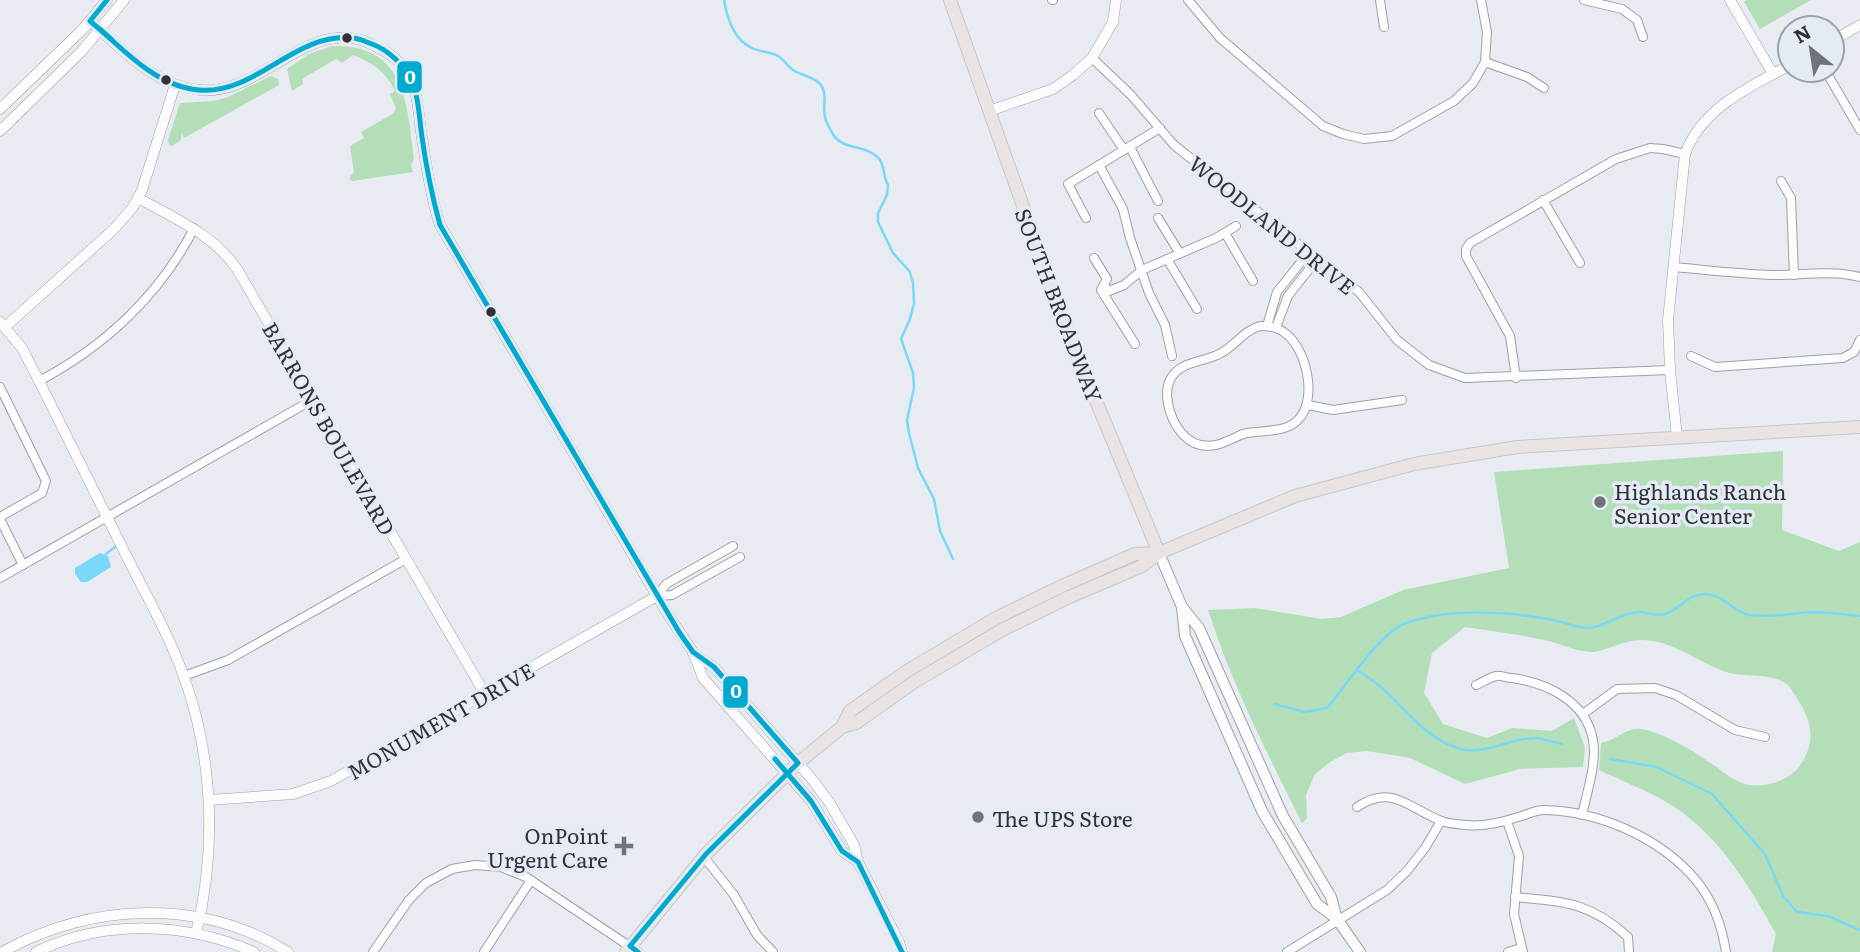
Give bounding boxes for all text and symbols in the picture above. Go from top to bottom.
north arrow [1776,14,1846,84]
text: N [1788,17,1816,50]
unlabelled marker [340,31,354,45]
line badge: 0 [396,60,423,94]
text: 0 [404,62,416,90]
unlabelled marker [159,73,173,87]
street label: WOODLAND DRIVE [1183,147,1363,301]
street label: SOUTH BROADWAY [1009,203,1111,407]
unlabelled marker [484,305,498,319]
street label: BARRONS BOULEVARD [256,315,404,541]
place label: Highlands Ranch Senior Center [1614,475,1787,530]
marker: Highlands Ranch Senior Center [1592,494,1608,510]
street label: MONUMENT DRIVE [341,654,539,786]
line badge: 0 [722,675,749,709]
text: 0 [730,676,742,704]
place label: The UPS Store [992,802,1133,833]
marker: The UPS Store [970,809,986,825]
place label: OnPoint Urgent Care [487,819,609,874]
marker: OnPoint Urgent Care [614,836,634,856]

